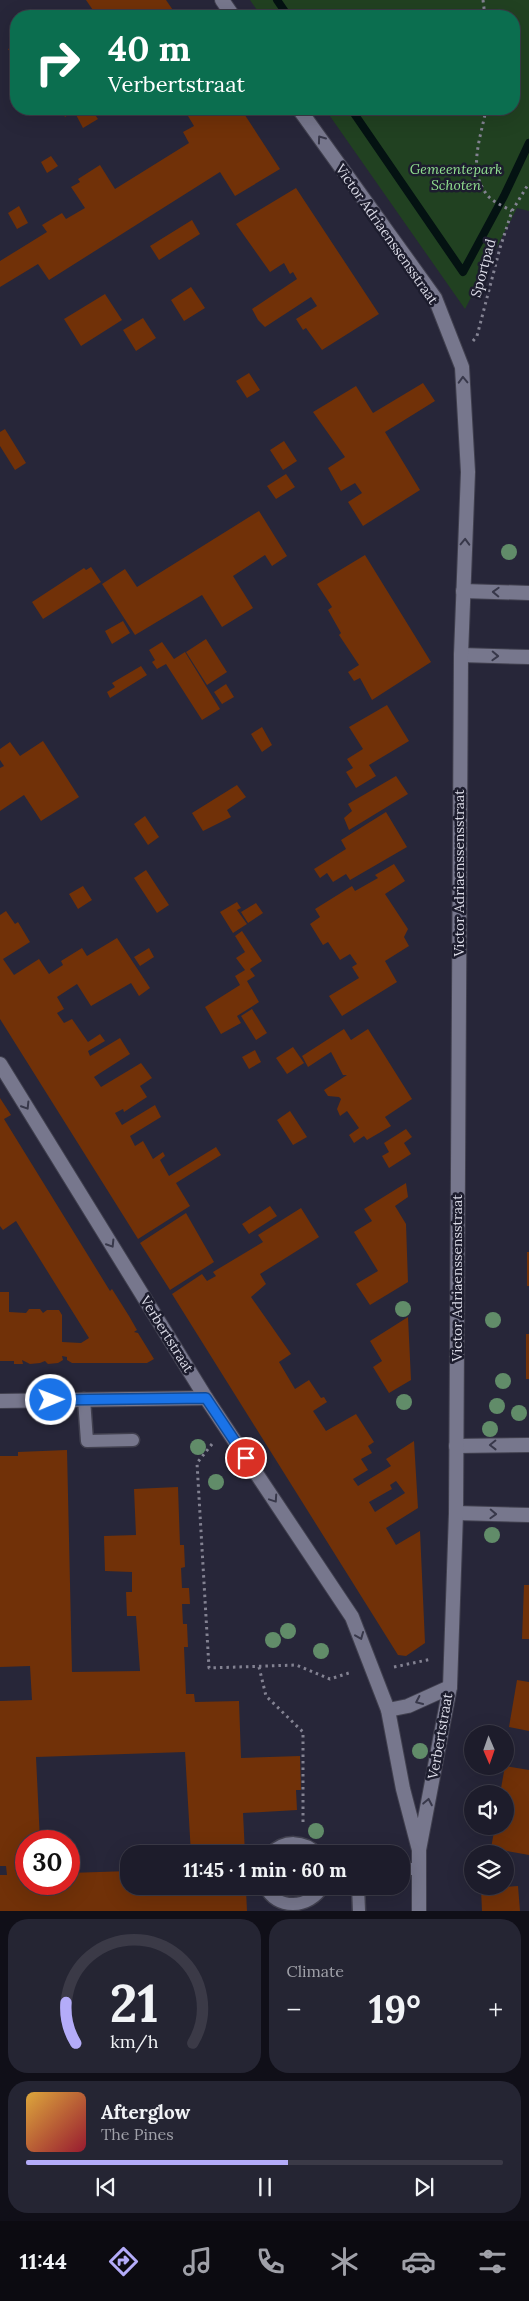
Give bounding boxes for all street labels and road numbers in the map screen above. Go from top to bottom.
street label: Victor Adriaenssensstraat [331,160,443,308]
street label: Sportpad [467,237,499,299]
street label: Victor Adriaenssensstraat [450,789,468,958]
street label: Victor Adriaenssensstraat [448,1194,466,1363]
street label: Verbertstraat [136,1291,198,1376]
street label: Verbertstraat [423,1691,457,1781]

